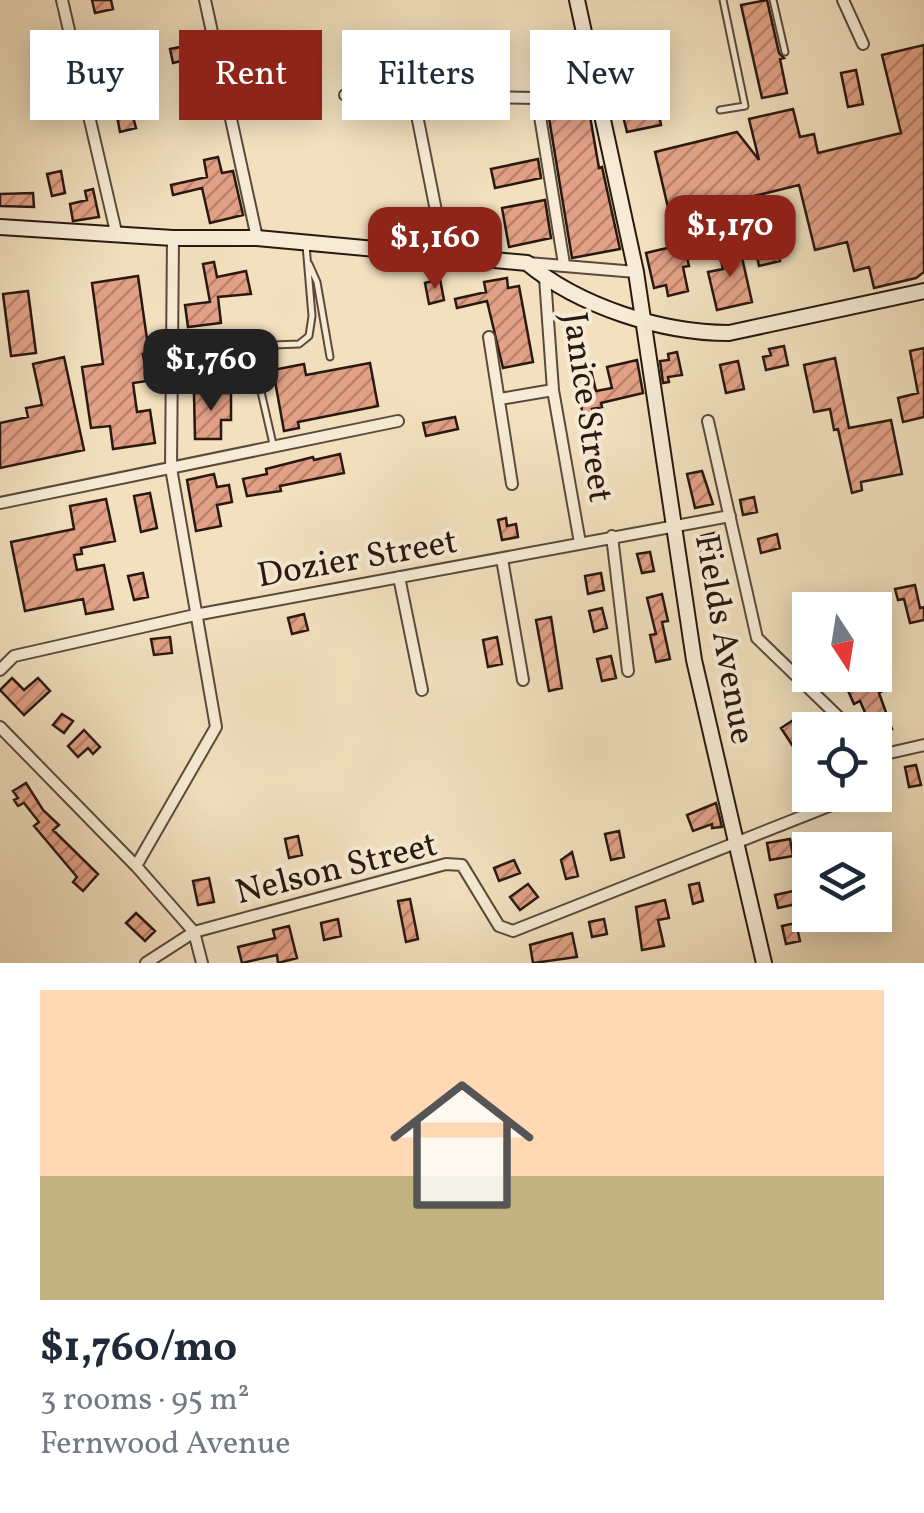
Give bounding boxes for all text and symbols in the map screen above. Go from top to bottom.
chip: Buy [30,30,159,120]
chip: Rent [179,30,322,120]
chip: Filters [342,30,510,120]
chip: New [530,30,670,120]
pin: $1,170 [649,195,811,280]
text: $1,170 [687,205,773,249]
pin: $1,160 [354,207,516,292]
text: $1,160 [390,217,480,261]
street label: Janice Street [549,309,623,506]
pin: $1,760 [130,329,292,414]
text: $1,760 [165,339,257,383]
street label: Dozier Street [254,519,461,601]
street label: Fields Avenue [681,531,765,748]
north arrow [792,592,892,692]
map controls [792,592,892,932]
button: locate [792,712,892,812]
street label: Nelson Street [231,822,443,918]
button: layers [792,832,892,932]
icon: home [372,1055,552,1235]
text: $1,760/mo [40,1320,237,1379]
text: 3 rooms · 95 m² [40,1379,250,1423]
text: Fernwood Avenue [40,1423,290,1467]

